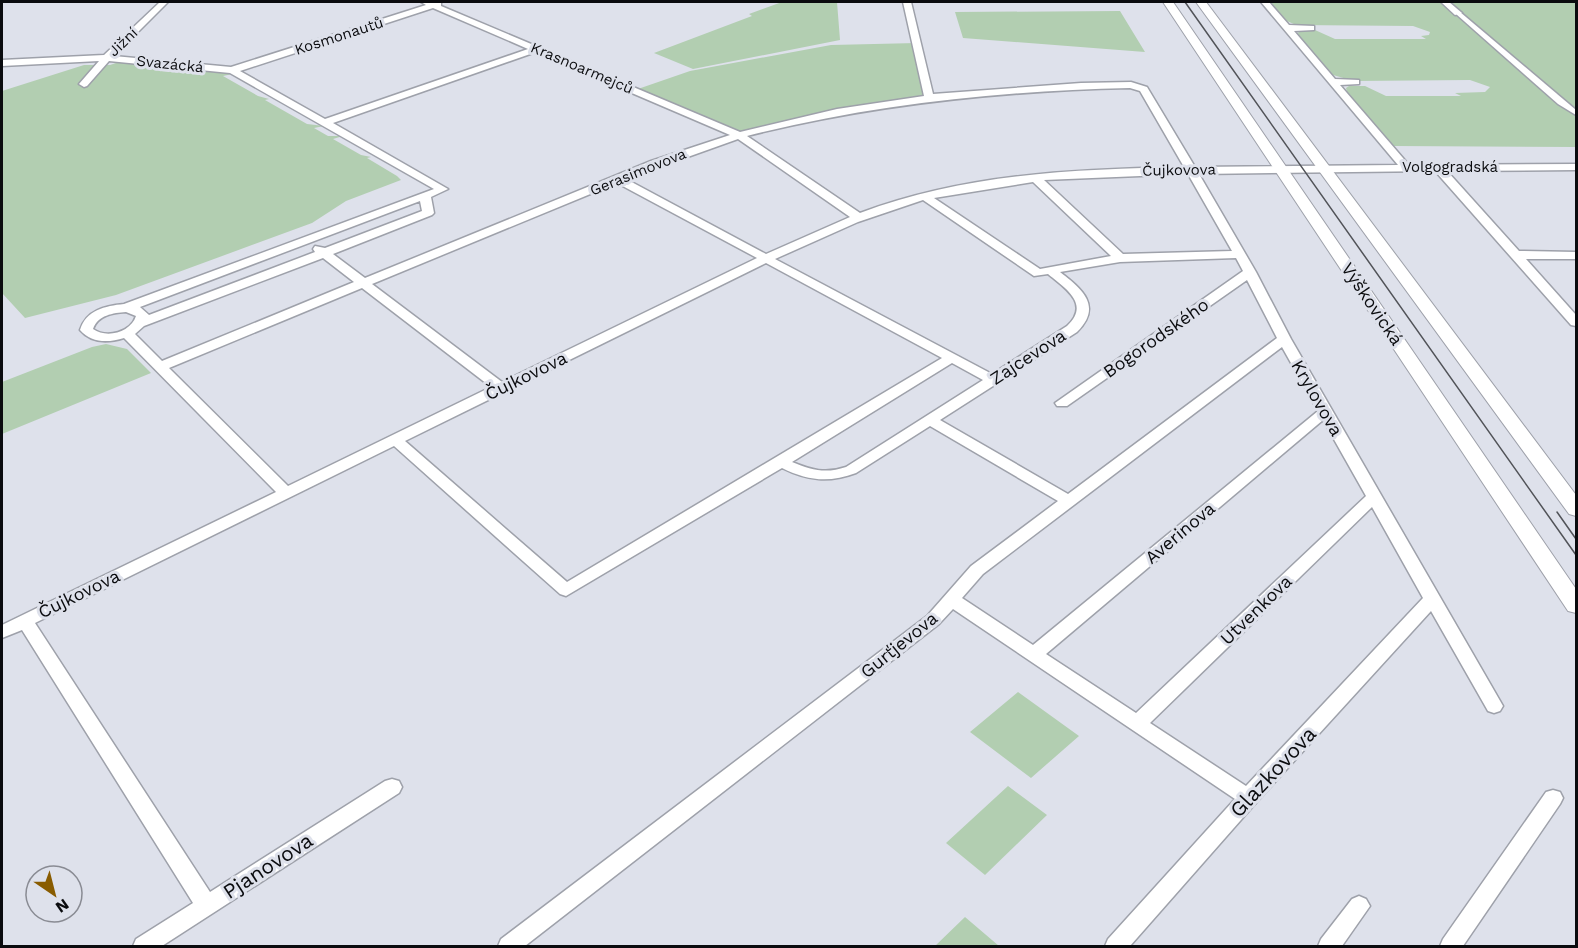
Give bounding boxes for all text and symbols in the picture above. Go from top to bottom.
street label: Kosmonautů [292,13,386,59]
street label: Jižní [105,24,141,60]
street label: Krasnoarmejců [528,38,636,98]
street label: Svazácká [136,52,205,77]
street label: Gerasimovova [587,144,689,199]
street label: Volgogradská [1402,158,1499,176]
street label: Čujkovova [1142,159,1216,180]
street label: Výškovická [1337,258,1408,349]
street label: Bogorodského [1099,293,1212,382]
street label: Zajcevova [986,324,1070,389]
street label: Čujkovova [481,347,570,404]
street label: Krylovova [1287,356,1348,439]
street label: Averinova [1141,497,1219,568]
street label: Čujkovova [34,565,123,622]
street label: Utvenkova [1216,570,1296,649]
street label: Gurťjevova [856,607,941,682]
street label: Glazkovova [1224,721,1321,822]
street label: Pjanovova [218,827,317,904]
north arrow [24,864,84,924]
text: N [52,895,73,917]

